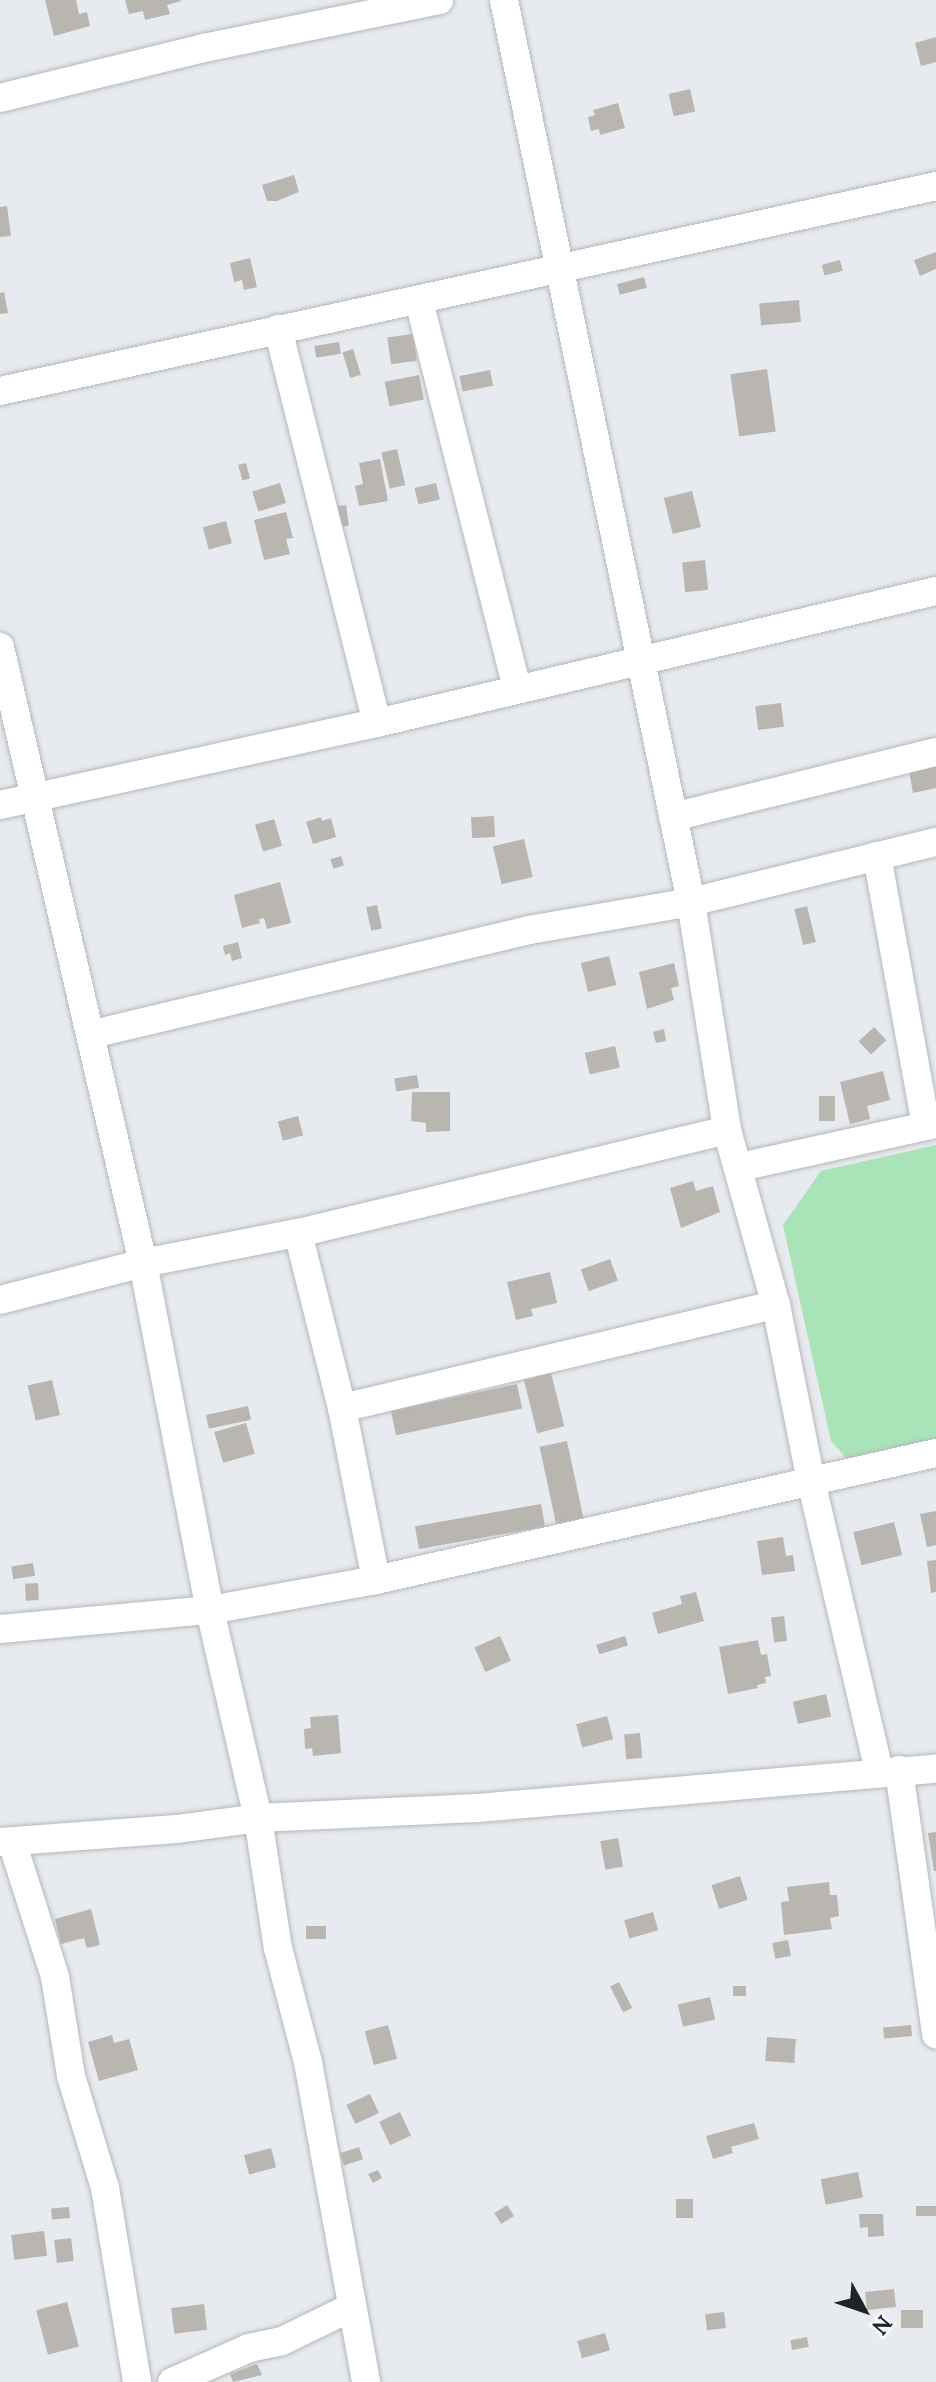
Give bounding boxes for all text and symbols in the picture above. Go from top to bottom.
north arrow [824,2270,904,2350]
text: N [866,2310,899,2341]

